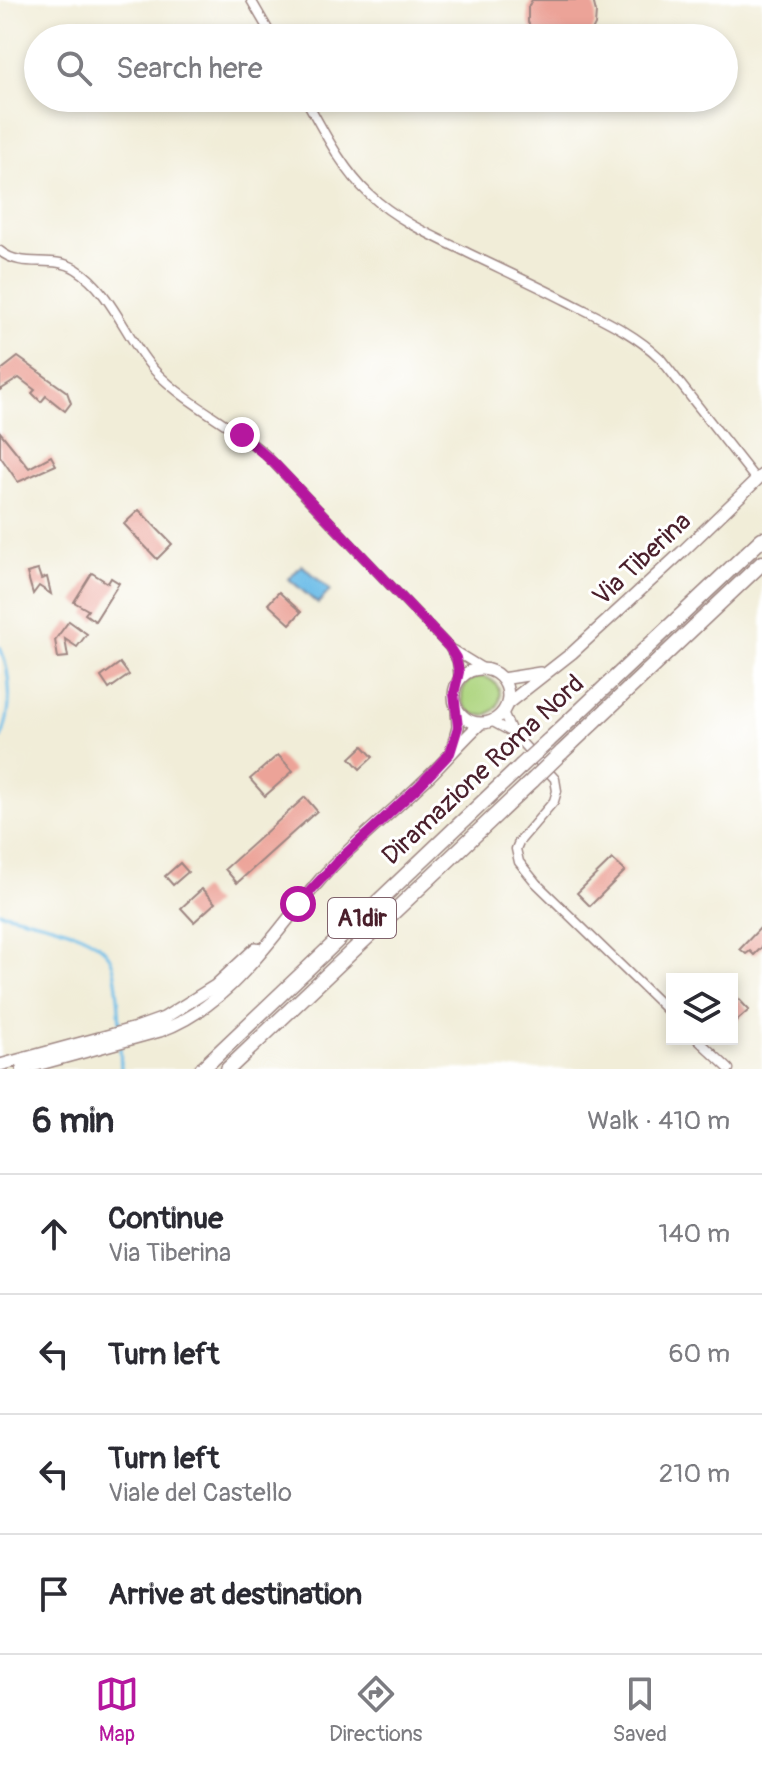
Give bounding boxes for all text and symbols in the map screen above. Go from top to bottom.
search box [24,24,738,112]
icon: search [52,46,96,90]
text: Search here [116,50,263,87]
route end [224,417,260,453]
street label: Via Tiberina [586,505,698,613]
street label: Diramazione Roma Nord [375,668,591,872]
route start [280,886,316,922]
road number: A1dir [328,898,396,938]
map controls [666,973,738,1045]
button: layers [666,973,738,1045]
text: 6 min [32,1100,114,1143]
text: Walk · 410 m [587,1105,730,1137]
text: Continue [108,1200,223,1237]
icon: ahead [32,1212,76,1256]
text: 140 m [658,1218,730,1250]
text: Via Tiberina [108,1237,231,1269]
icon: left [32,1332,76,1376]
text: Turn left [108,1336,219,1373]
text: 60 m [668,1338,730,1370]
text: Turn left [108,1440,219,1477]
icon: left [32,1452,76,1496]
text: 210 m [659,1458,730,1490]
text: Viale del Castello [108,1477,292,1509]
icon: arrive [32,1572,76,1616]
text: Arrive at destination [108,1576,362,1613]
tab: Map [95,1672,139,1748]
tab: Directions [329,1672,422,1748]
tab: Saved [612,1672,667,1748]

